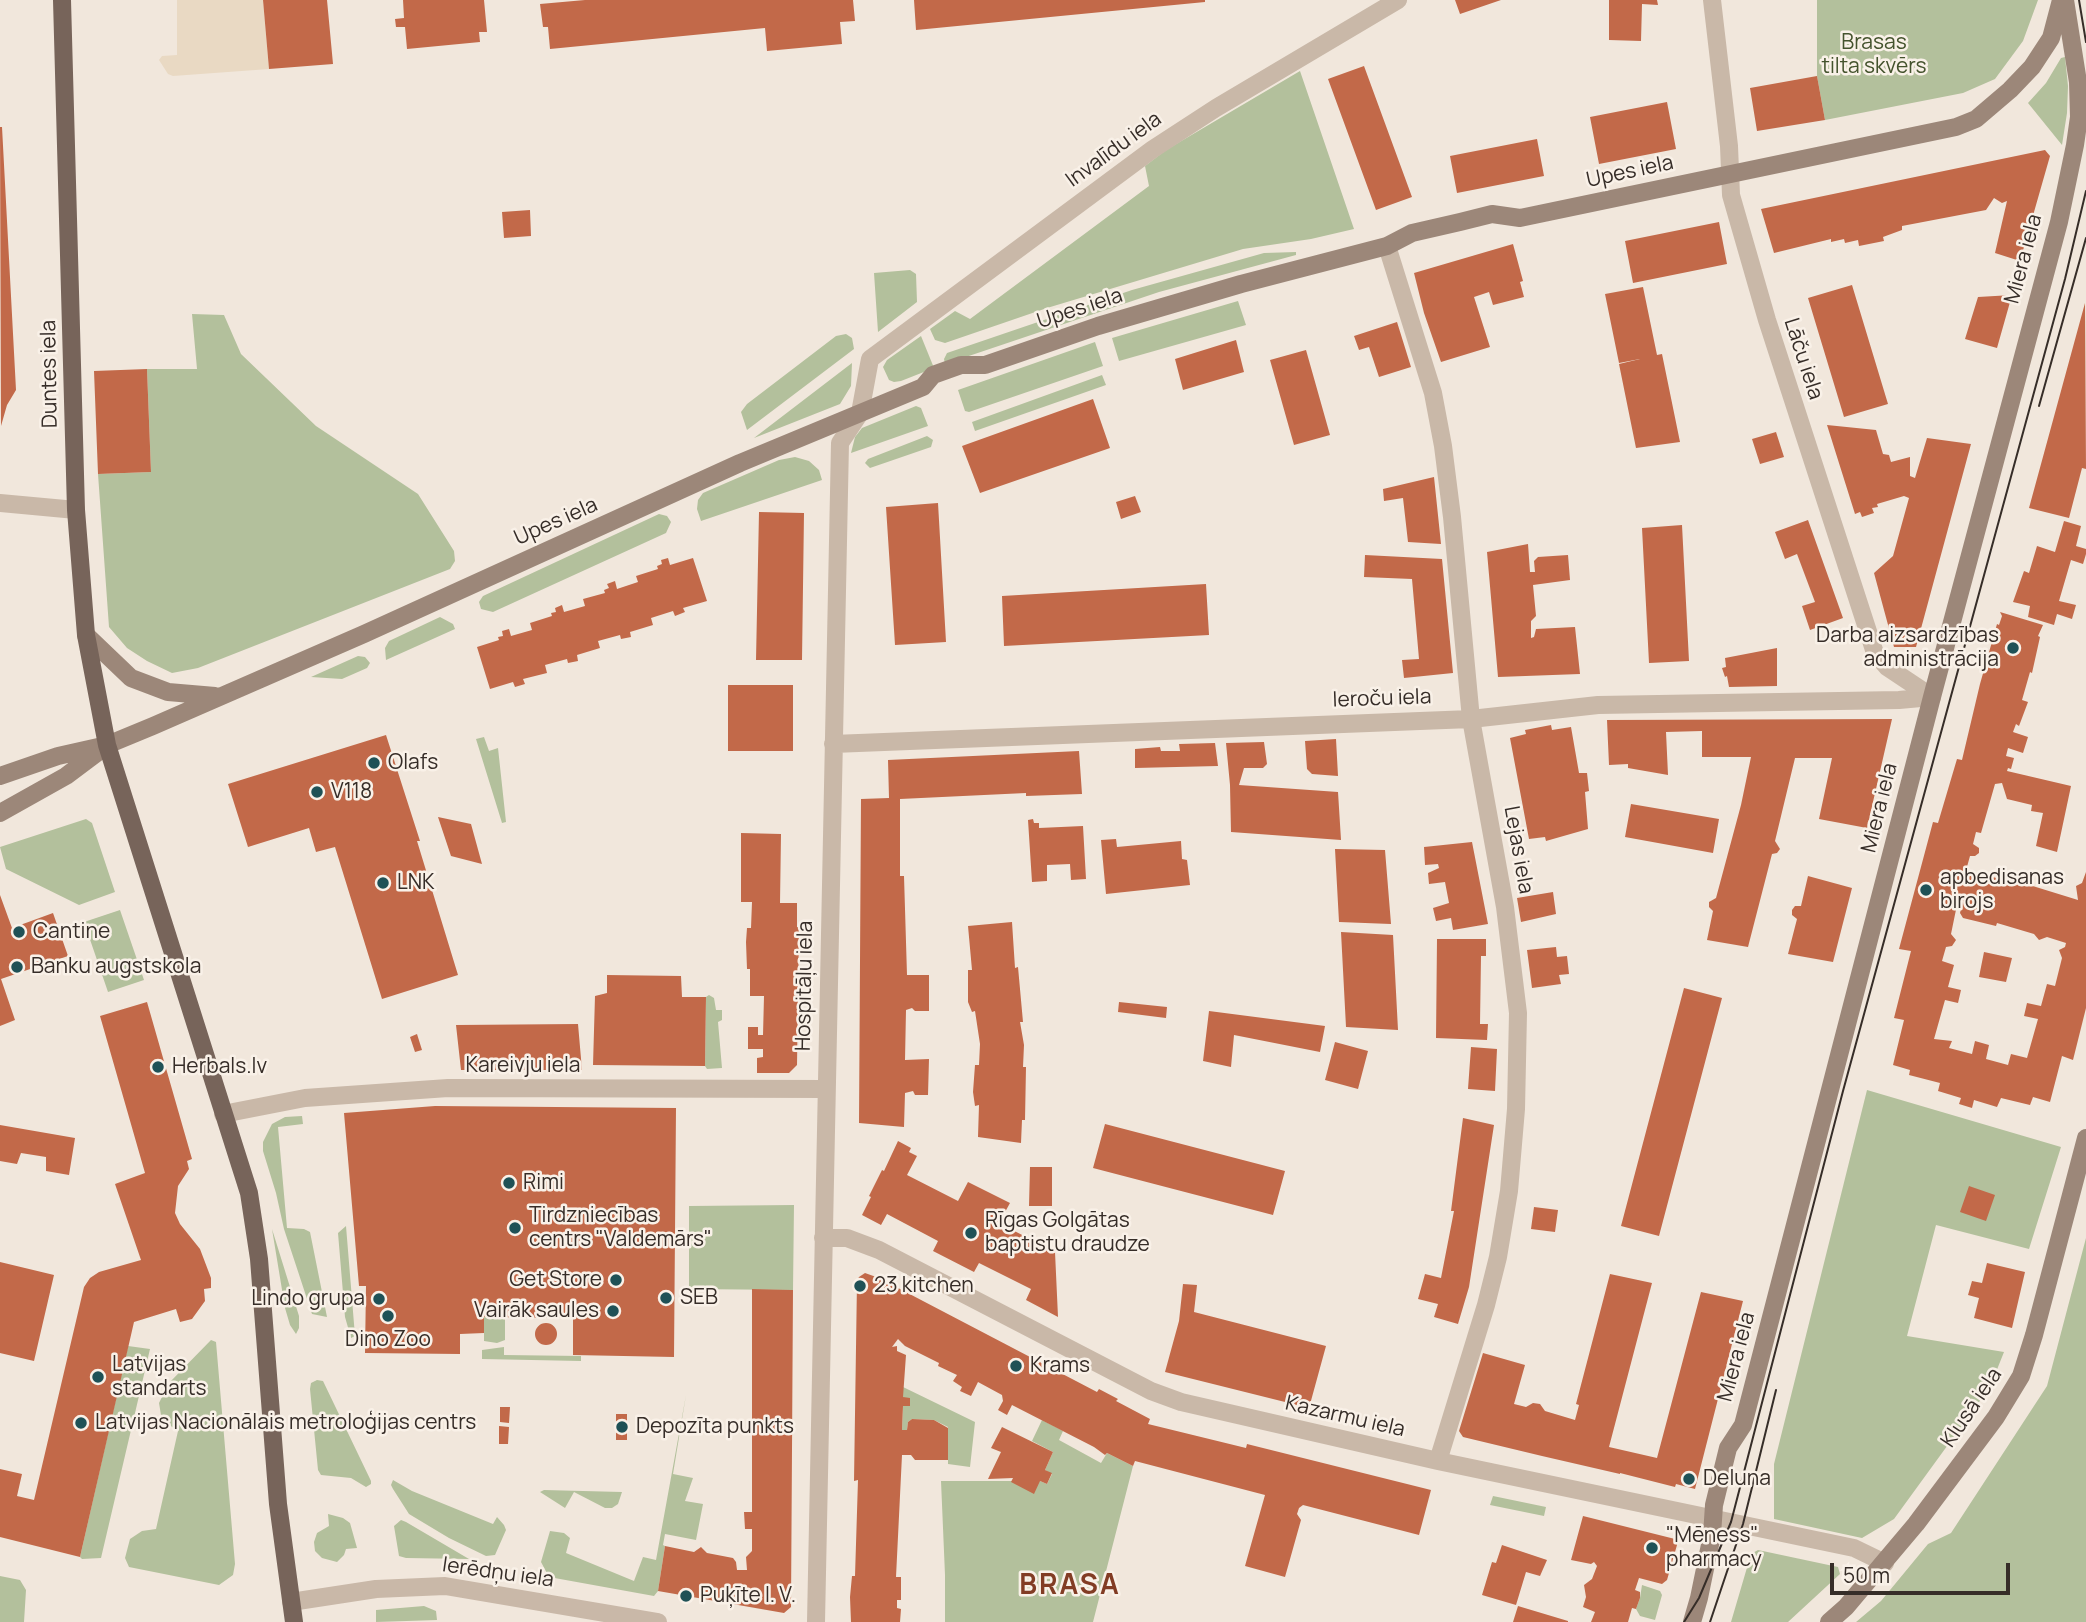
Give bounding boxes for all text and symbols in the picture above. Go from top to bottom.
park label: Brasas tilta skvērs [1821,30,1927,80]
street label: Invalīdu iela [1061,107,1167,193]
street label: Upes iela [1584,150,1676,194]
street label: Miera iela [2000,212,2048,306]
street label: Upes iela [1034,283,1126,335]
street label: Lāču iela [1778,315,1828,403]
street label: Duntes iela [36,320,64,428]
street label: Upes iela [510,493,602,551]
place label: Darba aizsardzības administrācija [1816,623,1999,673]
marker: Darba aizsardzības administrācija [2005,640,2021,656]
street label: Ieroču iela [1332,685,1432,713]
place label: Olafs [388,750,438,776]
marker: Olafs [366,755,382,771]
street label: Miera iela [1857,761,1903,855]
place label: V118 [331,779,372,805]
marker: V118 [309,784,325,800]
street label: Lejas iela [1498,804,1538,896]
place label: apbedisanas birojs [1940,865,2064,915]
place label: LNK [397,870,435,896]
marker: LNK [375,875,391,891]
marker: apbedisanas birojs [1918,882,1934,898]
place label: Cantine [33,919,110,945]
street label: Hospitāļu iela [791,921,819,1051]
marker: Cantine [11,924,27,940]
place label: Banku augstskola [31,954,201,980]
marker: Banku augstskola [9,959,25,975]
street label: Kareivju iela [465,1053,581,1079]
place label: Herbals.lv [172,1054,267,1080]
marker: Herbals.lv [150,1059,166,1075]
place label: Rimi [523,1170,564,1196]
marker: Rimi [501,1175,517,1191]
place label: Tirdzniecības centrs "Valdemārs" [529,1203,712,1253]
place label: Rīgas Golgātas baptistu draudze [985,1208,1150,1258]
marker: Tirdzniecības centrs "Valdemārs" [507,1220,523,1236]
marker: Rīgas Golgātas baptistu draudze [963,1225,979,1241]
place label: Get Store [509,1267,602,1293]
marker: Get Store [608,1272,624,1288]
place label: 23 kitchen [874,1273,974,1299]
marker: 23 kitchen [852,1278,868,1294]
place label: SEB [680,1285,718,1311]
place label: Lindo grupa [251,1286,365,1312]
marker: SEB [658,1290,674,1306]
marker: Lindo grupa [371,1291,387,1307]
place label: Vairāk saules [474,1298,599,1324]
marker: Vairāk saules [605,1303,621,1319]
marker: Dino Zoo [380,1308,396,1324]
street label: Miera iela [1713,1310,1761,1404]
place label: Dino Zoo [345,1327,431,1353]
place label: Latvijas standarts [112,1352,207,1402]
place label: Krams [1030,1353,1090,1379]
marker: Krams [1008,1358,1024,1374]
street label: Klusā iela [1936,1363,2008,1453]
marker: Latvijas standarts [90,1369,106,1385]
street label: Kazarmu iela [1283,1391,1407,1443]
place label: Latvijas Nacionālais metroloģijas centrs [95,1410,476,1436]
place label: Depozīta punkts [636,1414,794,1440]
marker: Latvijas Nacionālais metroloģijas centrs [73,1415,89,1431]
marker: Depozīta punkts [614,1419,630,1435]
place label: Deluna [1703,1466,1771,1492]
marker: Deluna [1681,1471,1697,1487]
place label: "Mēness" pharmacy [1666,1523,1762,1573]
marker: "Mēness" pharmacy [1644,1540,1660,1556]
scale bar [1834,1548,2014,1592]
street label: Ierēdņu iela [441,1553,555,1593]
text: 50 m [1843,1561,1890,1589]
district label: BRASA [1020,1569,1120,1603]
place label: Puķīte I. V. [700,1583,796,1609]
marker: Puķīte I. V. [678,1588,694,1604]

